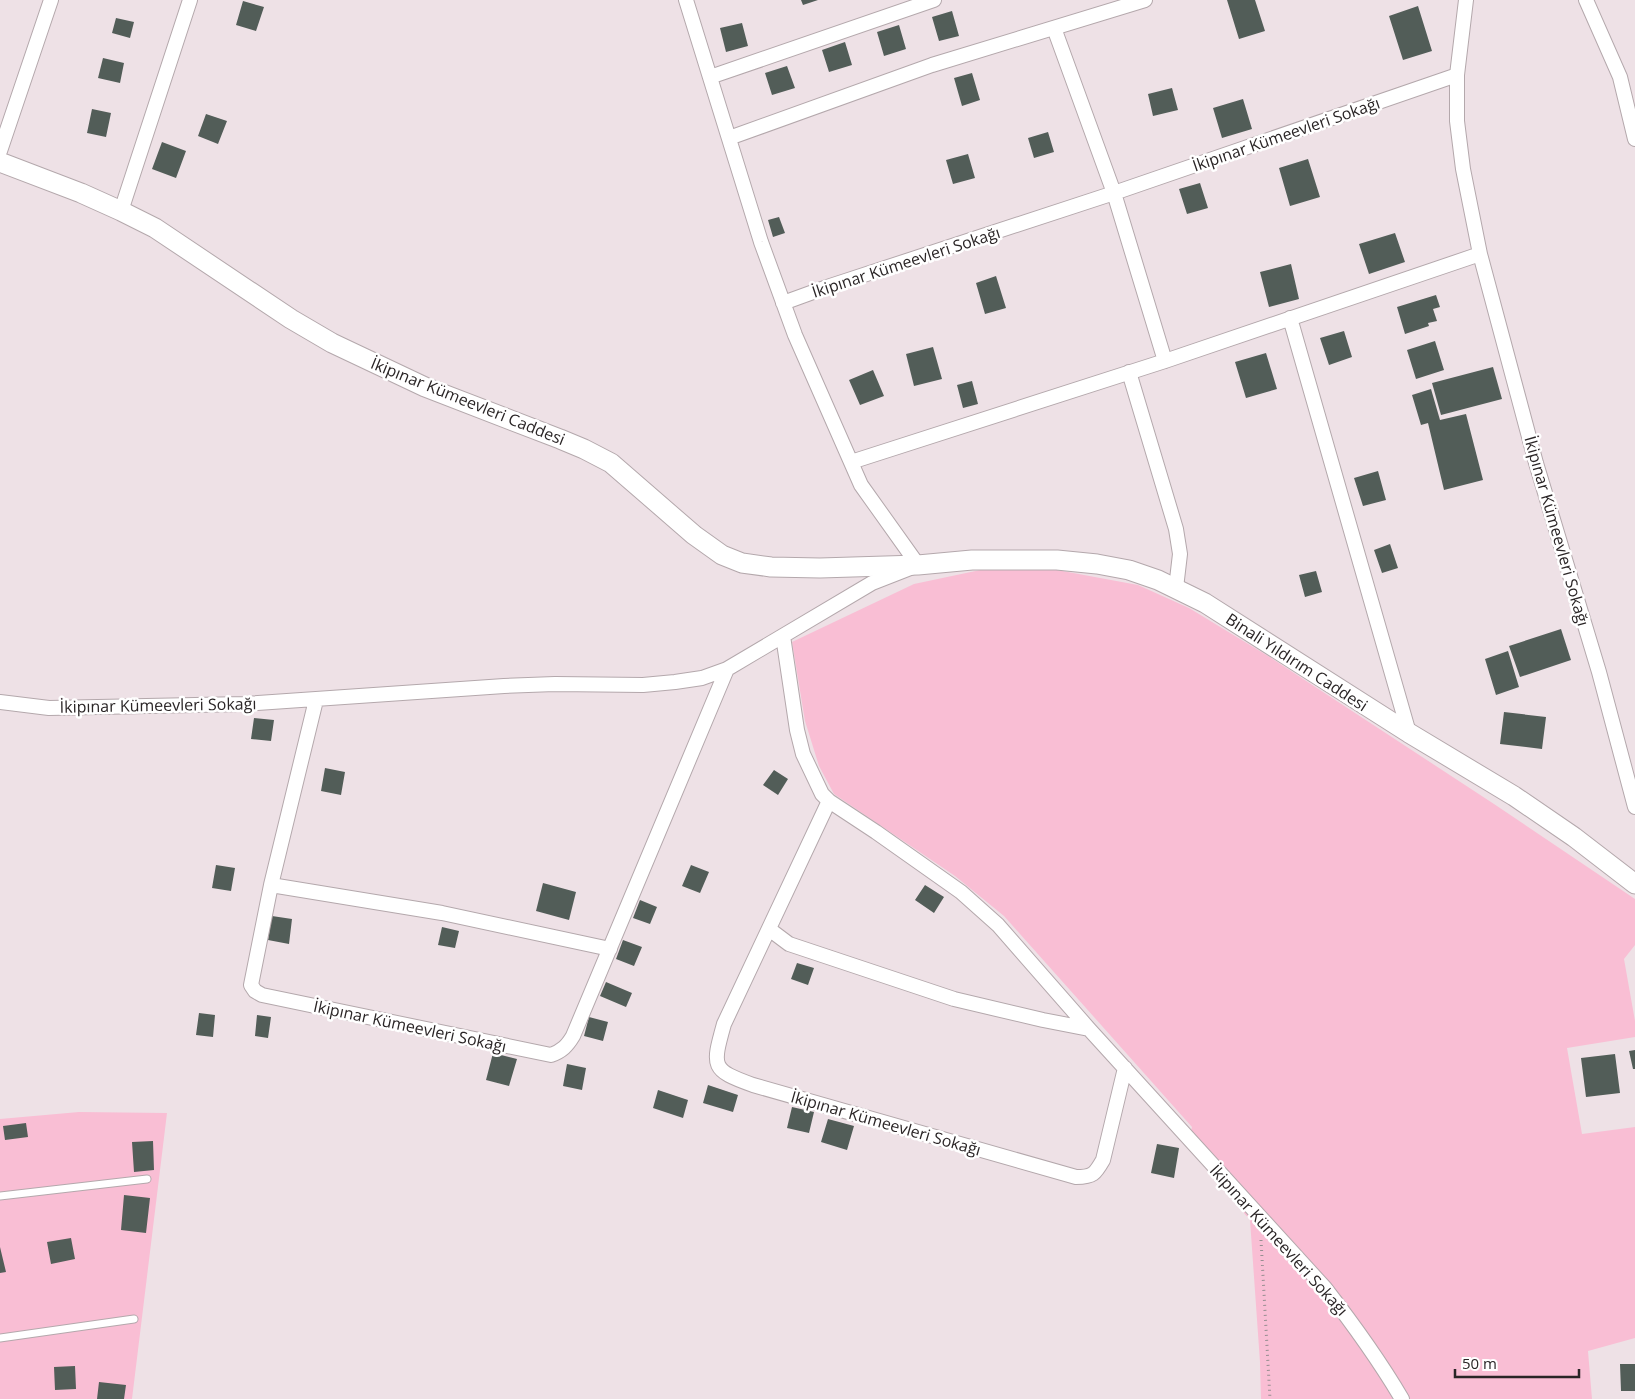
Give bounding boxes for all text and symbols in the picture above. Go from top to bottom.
street label: İkipınar Kümeevleri Sokağı [1189,92,1383,176]
street label: İkipınar Kümeevleri Sokağı [809,221,1003,303]
street label: İkipınar Kümeevleri Caddesi [368,352,568,450]
street label: İkipınar Kümeevleri Sokağı [1519,433,1595,629]
street label: Binali Yıldırım Caddesi [1222,608,1372,716]
street label: İkipınar Kümeevleri Sokağı [59,692,257,718]
street label: İkipınar Kümeevleri Sokağı [312,995,508,1057]
street label: İkipınar Kümeevleri Sokağı [788,1085,984,1161]
street label: İkipınar Kümeevleri Sokağı [1205,1160,1353,1320]
scale bar [1455,1346,1579,1378]
text: 50 m [1462,1353,1497,1373]

